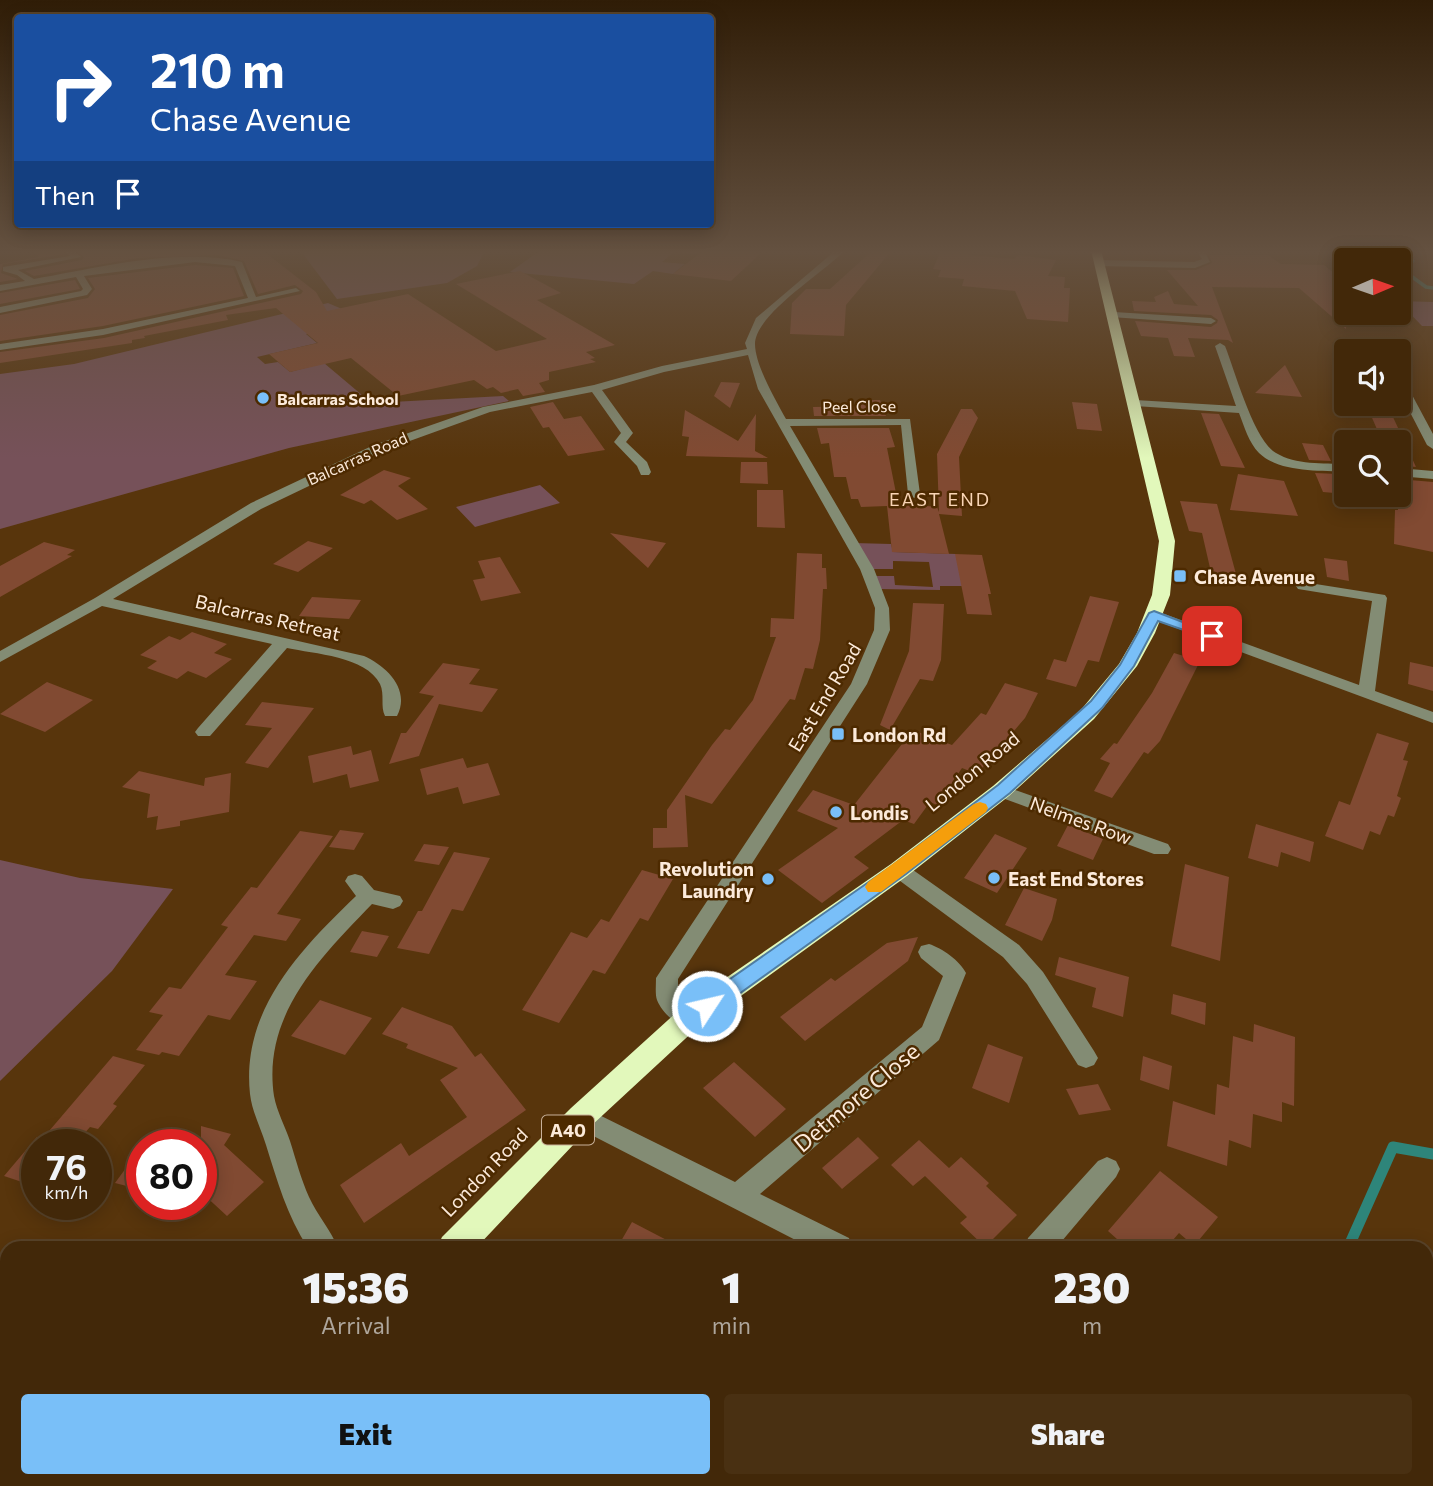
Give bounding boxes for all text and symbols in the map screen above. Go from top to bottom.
text: 210 m [150,38,285,98]
icon: right [35,42,126,133]
text: Chase Avenue [150,98,351,138]
icon: arrive [109,175,147,213]
text: Then [35,179,95,210]
north arrow [1334,248,1410,326]
map controls [1334,248,1411,507]
button: sound [1334,339,1411,416]
place label: Balcarras School [277,389,399,408]
marker: Balcarras School [255,390,271,406]
street label: Peel Close [822,396,896,416]
street label: Balcarras Road [304,427,410,489]
button: search [1334,430,1411,507]
district label: EAST END [889,488,991,510]
place label: Chase Avenue [1194,565,1315,588]
marker: Chase Avenue [1172,568,1188,584]
street label: Balcarras Retreat [193,589,343,645]
pin [1182,606,1242,666]
icon: arrive [1193,617,1231,655]
street label: East End Road [783,639,865,755]
place label: London Rd [852,723,946,746]
marker: London Rd [830,726,846,742]
street label: London Road [920,726,1024,816]
street label: Nelmes Row [1027,791,1135,849]
place label: Londis [850,801,909,824]
marker: Londis [828,804,844,820]
place label: Revolution Laundry [659,857,755,902]
place label: East End Stores [1008,867,1144,890]
marker: East End Stores [986,870,1002,886]
marker: Revolution Laundry [760,871,776,887]
position arrow [670,969,744,1043]
street label: Detmore Close [788,1036,924,1158]
road number: A40 [542,1115,594,1144]
street label: London Road [436,1123,532,1221]
speed limit sign: 80 [126,1129,217,1220]
text: 76 [46,1144,87,1187]
text: km/h [45,1181,88,1203]
text: 15:36 [302,1260,409,1312]
text: 1 [722,1260,741,1312]
text: 230 [1053,1260,1131,1312]
text: Arrival [321,1311,391,1339]
text: min [712,1311,751,1339]
text: m [1082,1311,1102,1339]
button: Exit [21,1394,710,1474]
button: Share [724,1394,1412,1474]

